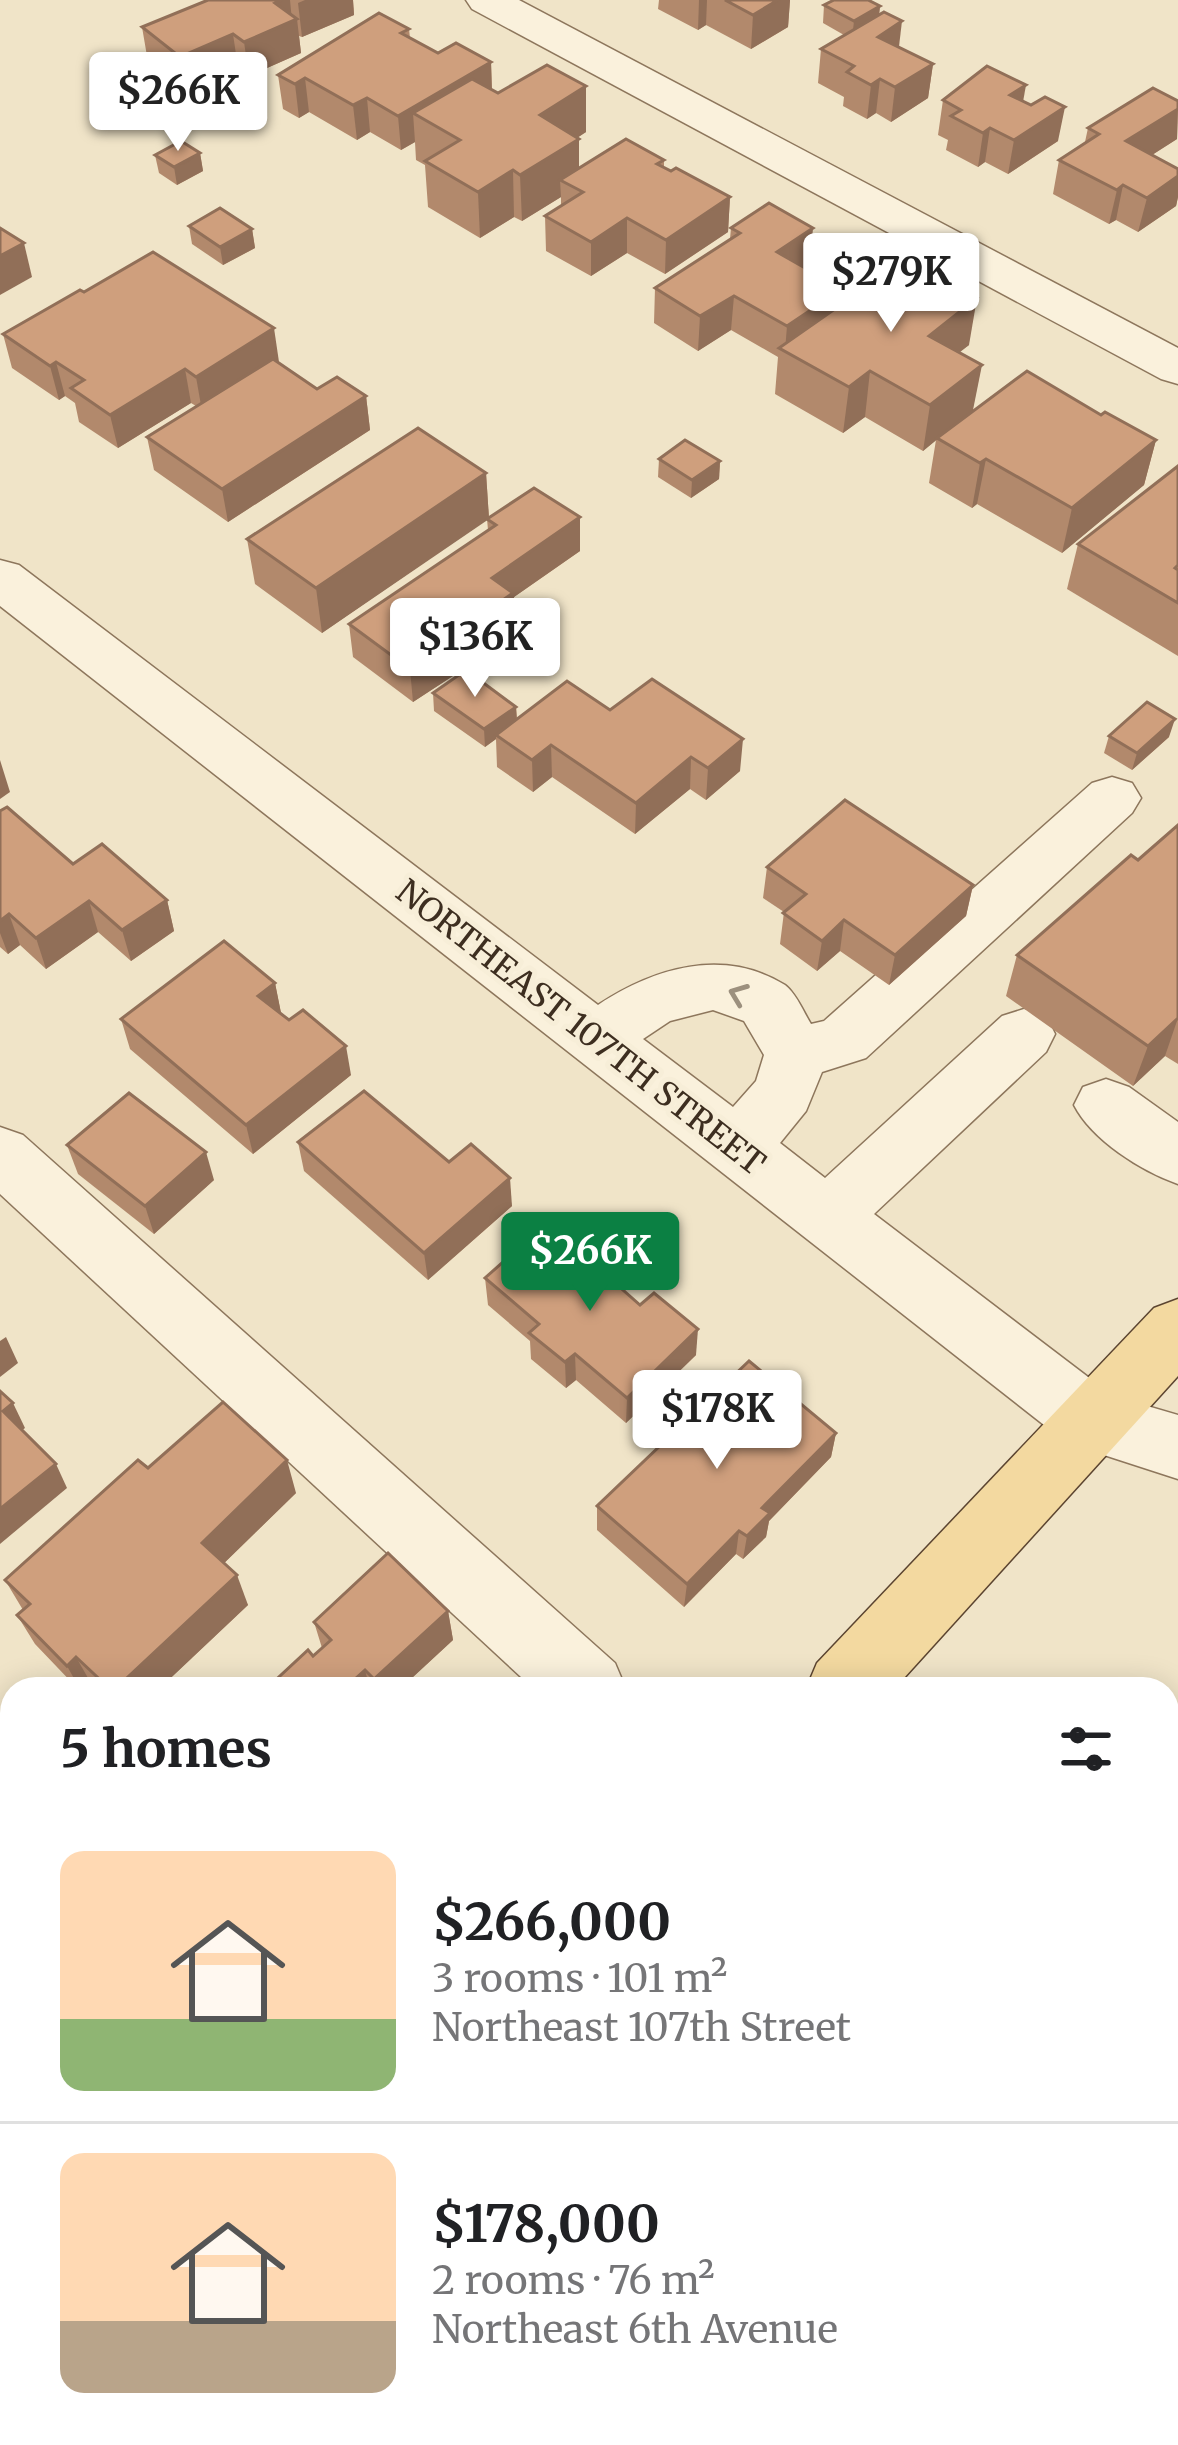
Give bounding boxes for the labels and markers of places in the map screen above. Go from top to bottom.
pin: $266K [94,52,262,154]
pin: $279K [807,233,975,335]
pin: $136K [391,598,559,700]
pin: $266K [506,1212,674,1314]
pin: $178K [633,1370,801,1472]

